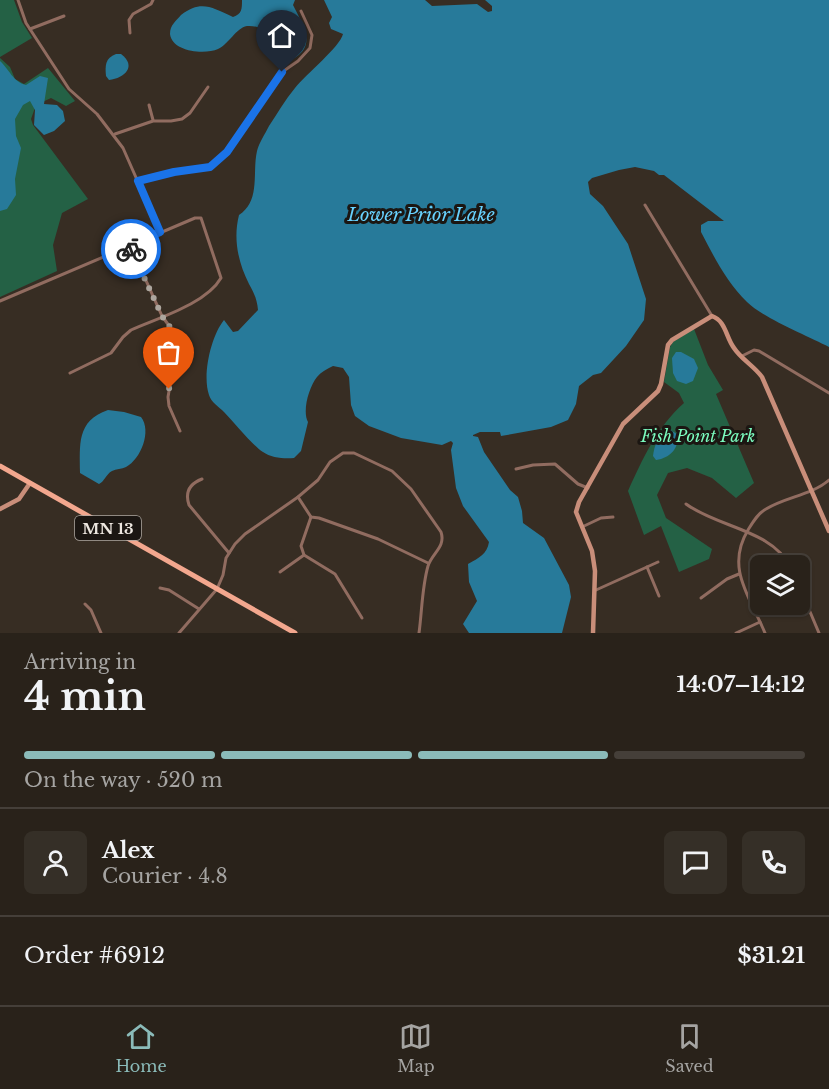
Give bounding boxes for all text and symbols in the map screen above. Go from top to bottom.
pin [256,10,307,72]
icon: home [265,19,298,52]
water label: Lower Prior Lake [346,204,495,226]
courier [101,219,161,279]
icon: bike [115,233,148,266]
pin [143,327,194,389]
icon: bag [152,336,185,369]
park label: Fish Point Park [640,426,755,446]
road number: MN 13 [75,516,141,540]
map controls [750,555,810,615]
button: layers [750,555,810,615]
text: Arriving in [24,650,136,674]
text: 14:07–14:12 [677,671,805,698]
text: 4 min [24,672,146,721]
text: On the way · 520 m [24,768,222,792]
button: person [24,831,87,894]
button: chat [664,831,727,894]
button: phone [742,831,805,894]
text: Alex [102,837,155,864]
text: Courier · 4.8 [102,864,228,888]
text: Order #6912 [24,942,165,969]
text: $31.21 [738,942,805,969]
tab: Home [115,1020,167,1076]
tab: Map [397,1020,435,1076]
tab: Saved [665,1020,714,1076]

